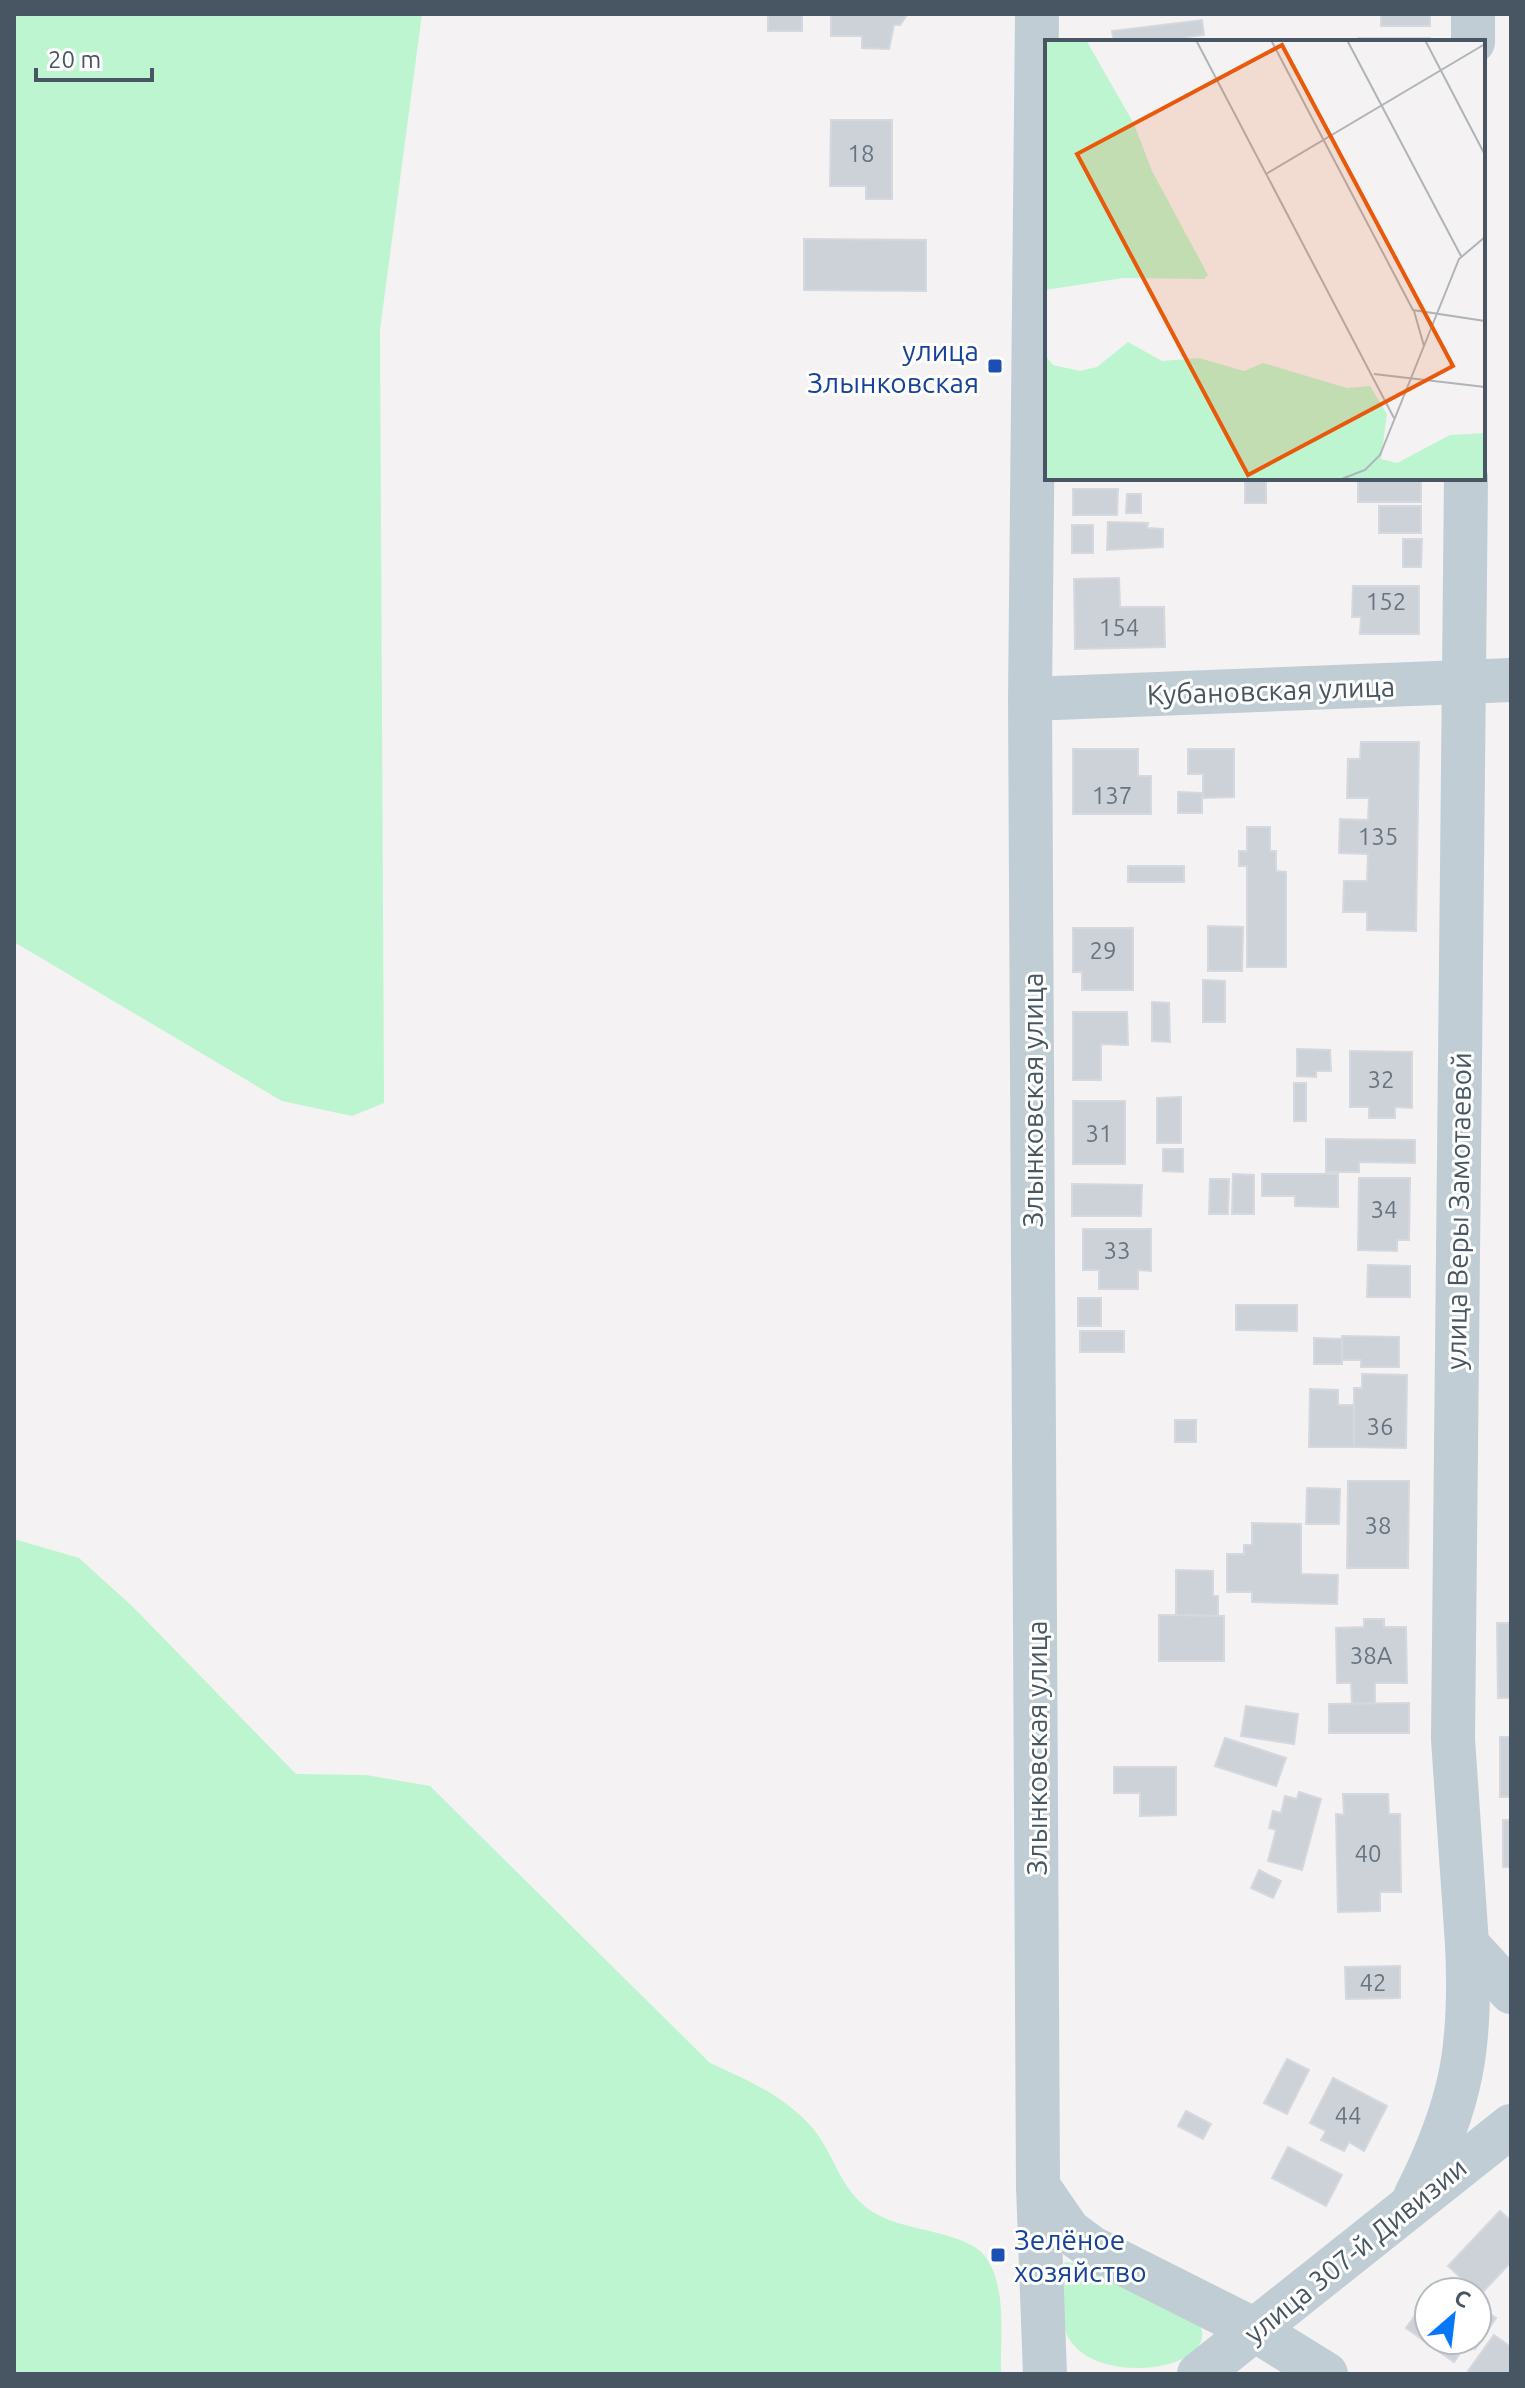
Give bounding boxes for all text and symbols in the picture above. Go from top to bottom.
scale bar [36,32,152,82]
inset map [1045,40,1485,480]
text: 20 m [48,46,101,73]
house number: 18 [847,140,875,167]
place label: улица Злынковская [807,335,979,398]
marker: улица Злынковская [986,357,1004,375]
house number: 152 [1366,588,1406,615]
house number: 154 [1099,614,1139,641]
street label: Кубановская улица [1146,670,1396,710]
house number: 137 [1092,782,1132,809]
house number: 135 [1358,823,1398,850]
house number: 29 [1089,937,1117,964]
street label: Злынковская улица [1017,973,1048,1227]
street label: улица Веры Замотаевой [1440,1052,1476,1370]
house number: 32 [1367,1066,1395,1093]
house number: 31 [1085,1120,1113,1147]
house number: 34 [1370,1196,1398,1223]
house number: 33 [1103,1237,1131,1264]
house number: 36 [1366,1413,1394,1440]
house number: 38 [1364,1512,1392,1539]
street label: Злынковская улица [1021,1621,1052,1875]
house number: 38А [1350,1642,1393,1669]
house number: 40 [1354,1840,1382,1867]
house number: 42 [1359,1969,1387,1996]
house number: 44 [1334,2102,1362,2129]
street label: улица 307-й Дивизии [1238,2151,1472,2349]
place label: Зелёное хозяйство [1014,2224,1147,2287]
marker: Зелёное хозяйство [989,2246,1007,2264]
north arrow [1413,2276,1493,2356]
text: С [1451,2284,1475,2312]

